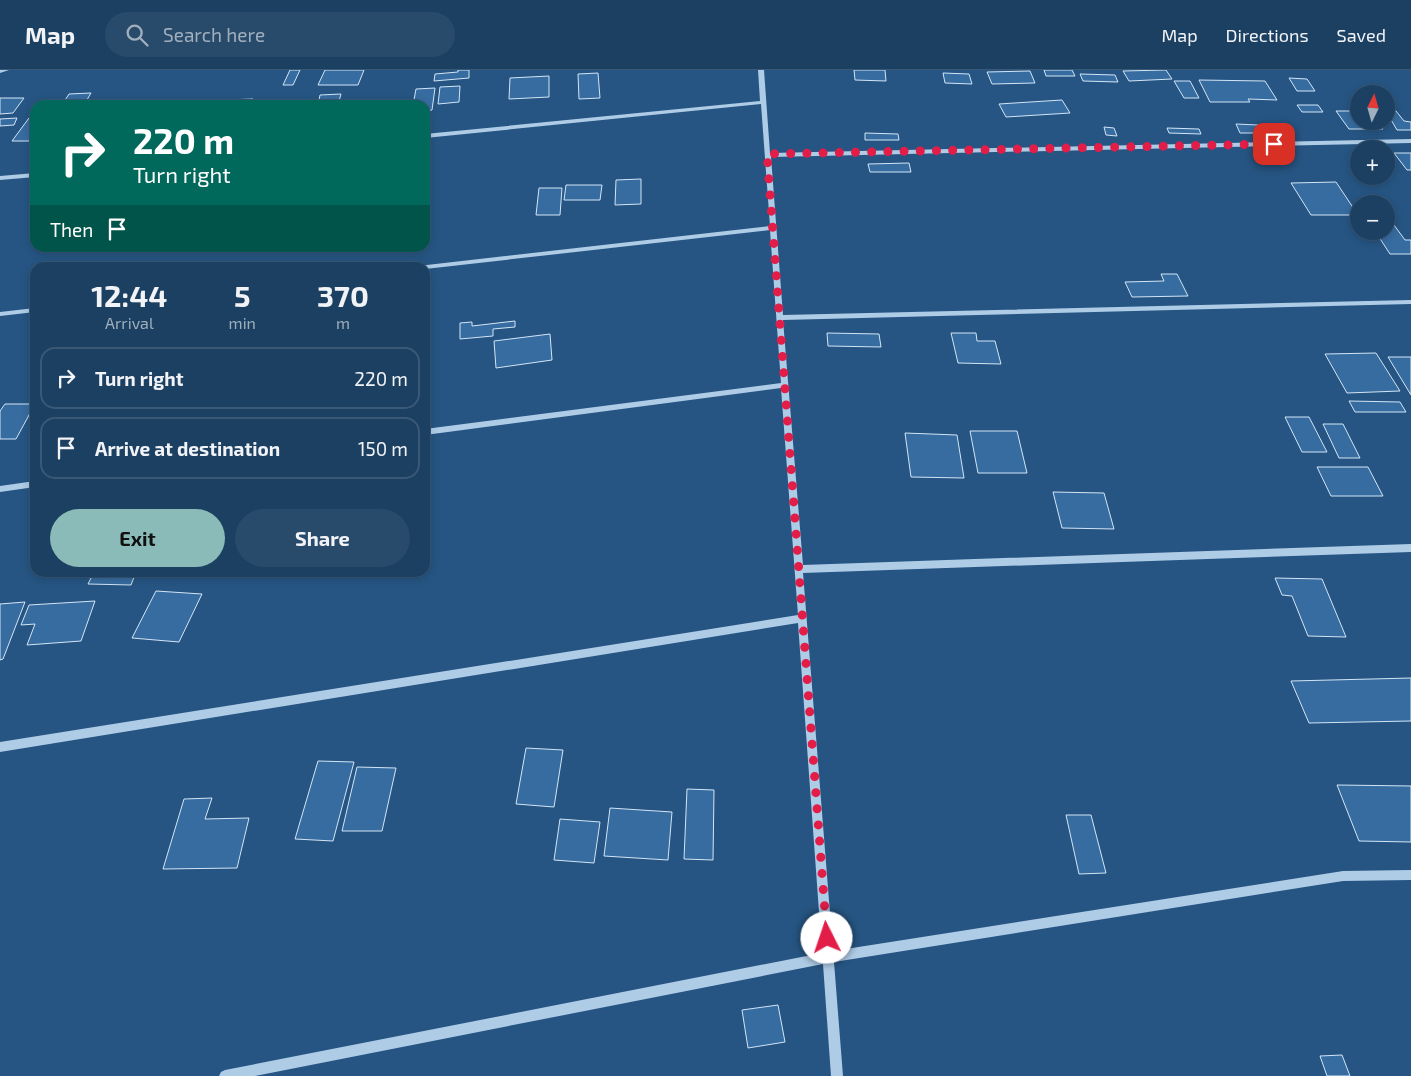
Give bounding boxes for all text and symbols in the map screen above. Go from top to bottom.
search box [105,12,455,57]
text: Map [25,20,75,49]
icon: search [123,21,151,49]
text: Search here [163,23,265,46]
text: Map [1161,24,1198,46]
text: Directions [1226,24,1309,46]
text: Saved [1337,24,1386,46]
north arrow [1350,85,1395,130]
map controls [1350,85,1395,240]
text: 220 m [133,119,234,161]
icon: right [50,120,115,185]
pin [1253,123,1295,165]
icon: arrive [1260,130,1288,158]
button: + [1350,140,1395,185]
text: Turn right [133,161,231,187]
button: − [1350,195,1395,240]
icon: arrive [103,215,131,243]
text: Then [50,218,93,241]
text: 12:44 [91,277,167,313]
text: 5 [234,277,251,313]
text: 370 [317,277,369,313]
text: Arrival [105,313,154,332]
text: min [229,313,256,332]
text: m [336,313,350,332]
icon: right [52,364,80,392]
text: Turn right [95,367,183,390]
text: 220 m [354,367,408,390]
icon: arrive [52,434,80,462]
text: Arrive at destination [95,437,280,460]
text: 150 m [358,437,408,460]
button: Exit [50,509,225,567]
button: Share [235,509,410,567]
position arrow [800,911,852,963]

